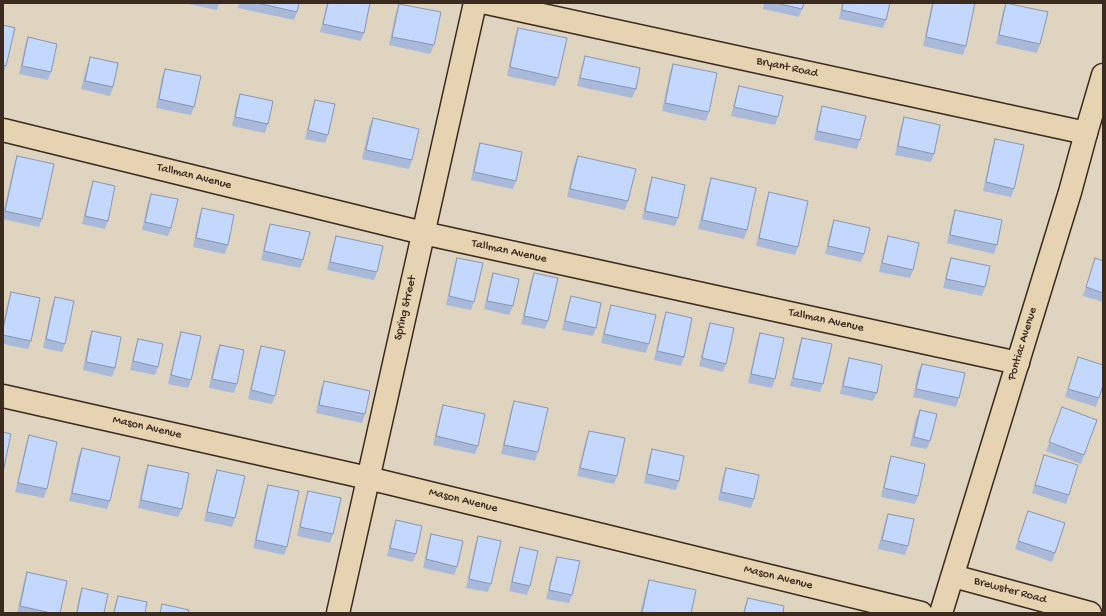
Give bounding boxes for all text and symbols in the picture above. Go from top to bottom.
street label: Bryant Road [755,54,819,82]
street label: Tallman Avenue [155,161,233,193]
street label: Tallman Avenue [470,237,548,267]
street label: Spring Street [392,274,420,342]
street label: Tallman Avenue [787,306,865,336]
street label: Pontiac Avenue [1005,306,1041,382]
street label: Mason Avenue [111,413,183,443]
street label: Mason Avenue [427,486,499,516]
street label: Mason Avenue [742,563,814,593]
street label: Brewster Road [972,574,1048,608]

